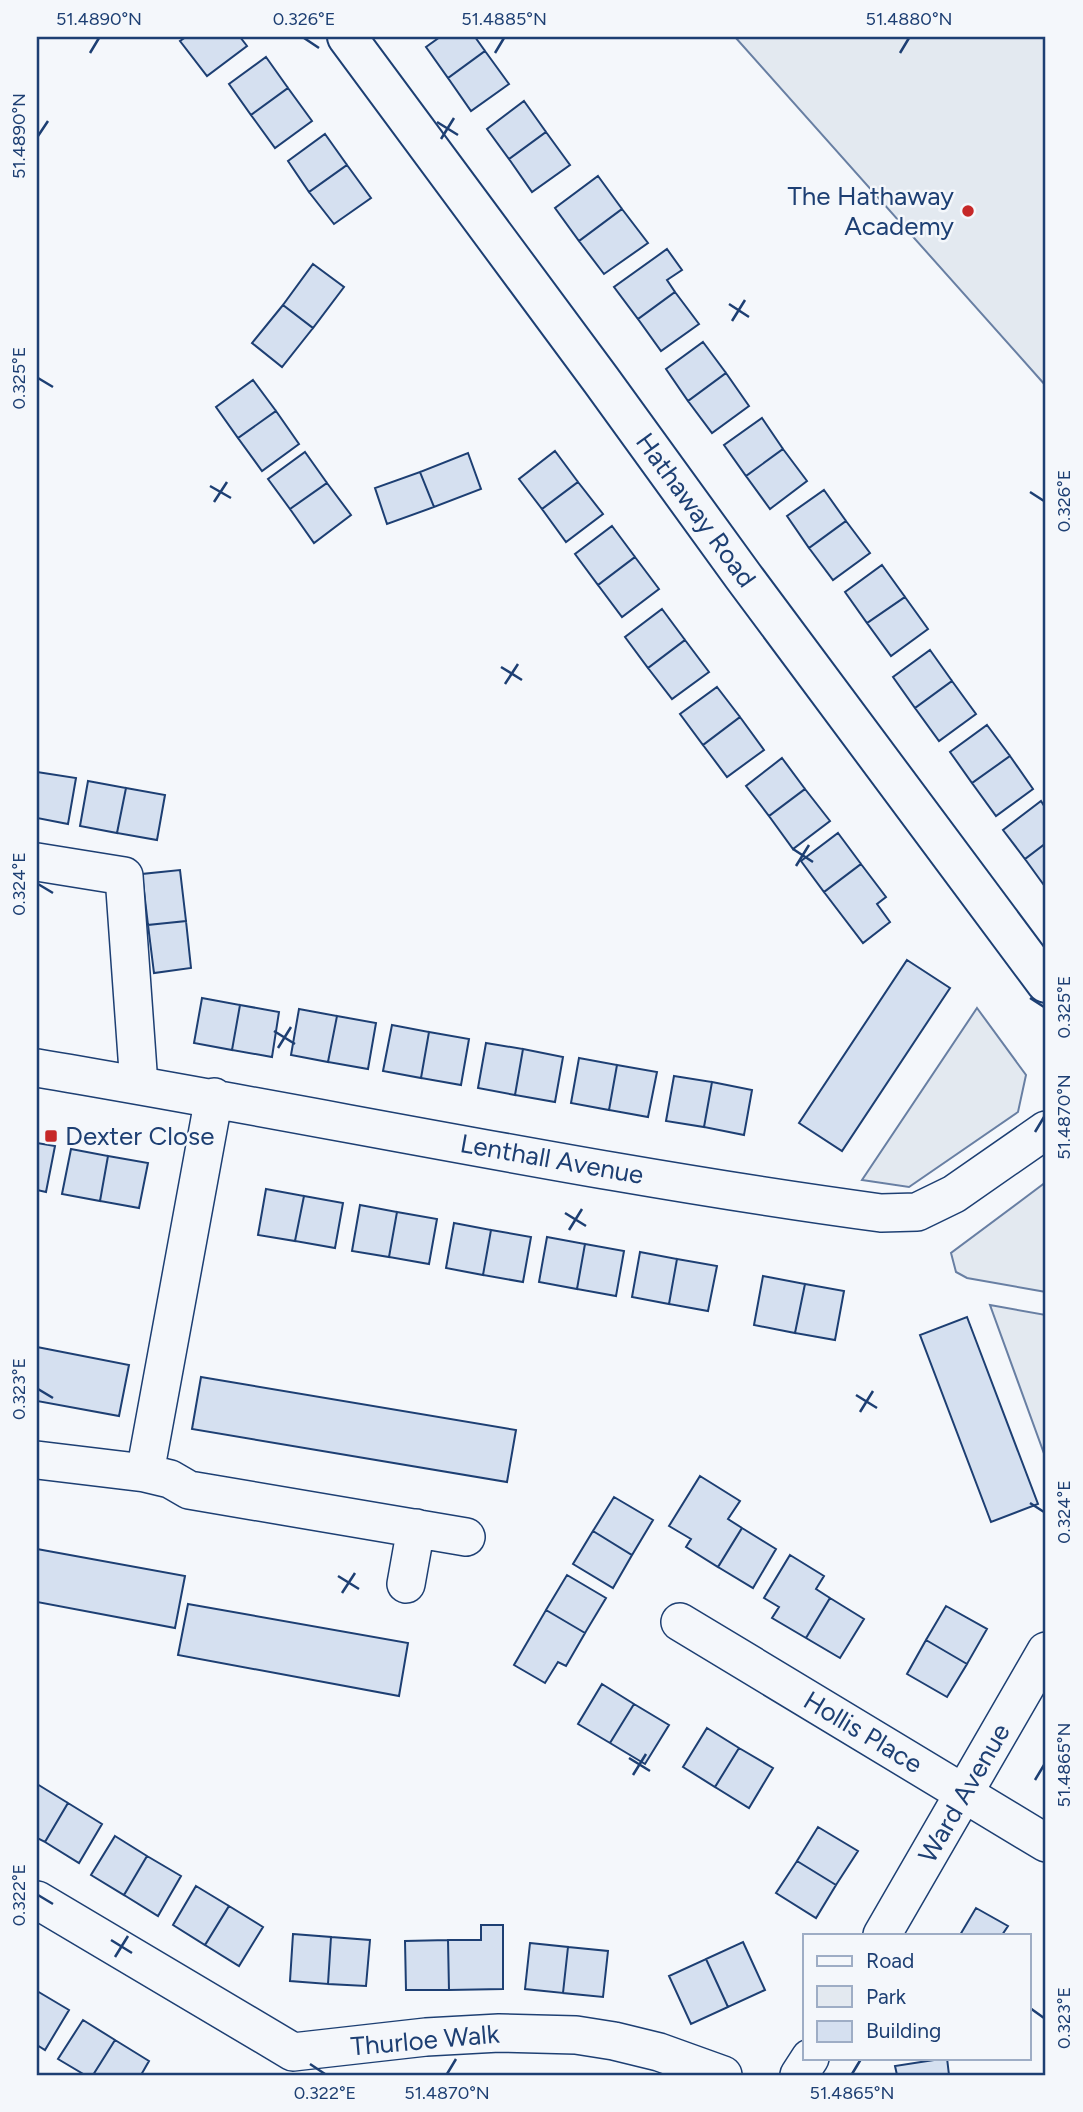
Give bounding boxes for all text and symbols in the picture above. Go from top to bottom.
text: 51.4890°N [56,8,142,30]
text: 0.326°E [273,8,335,30]
text: 51.4885°N [461,8,547,30]
text: 51.4880°N [866,8,952,30]
text: 51.4890°N [8,93,30,179]
place label: The Hathaway Academy [788,180,954,242]
marker: The Hathaway Academy [960,203,976,219]
text: 0.325°E [8,347,30,409]
street label: Hathaway Road [629,426,763,594]
text: 0.326°E [1053,470,1075,532]
text: 0.324°E [8,852,30,916]
text: 0.325°E [1053,976,1075,1038]
text: 51.4870°N [1053,1074,1075,1160]
place label: Dexter Close [65,1120,214,1152]
street label: Lenthall Avenue [458,1127,646,1191]
marker: Dexter Close [43,1128,59,1144]
text: 0.323°E [8,1358,30,1420]
text: 0.324°E [1053,1480,1075,1544]
street label: Hollis Place [798,1684,928,1780]
street label: Ward Avenue [911,1718,1017,1868]
text: 51.4865°N [1053,1723,1075,1807]
text: 0.322°E [8,1864,30,1926]
legend [803,1934,1030,2060]
text: Road [866,1948,914,1973]
text: Park [866,1984,907,2009]
text: 0.323°E [1053,1987,1075,2049]
street label: Thurloe Walk [349,2018,501,2062]
text: Building [866,2018,941,2043]
text: 0.322°E [294,2082,356,2104]
text: 51.4870°N [404,2082,490,2104]
text: 51.4865°N [810,2082,894,2104]

